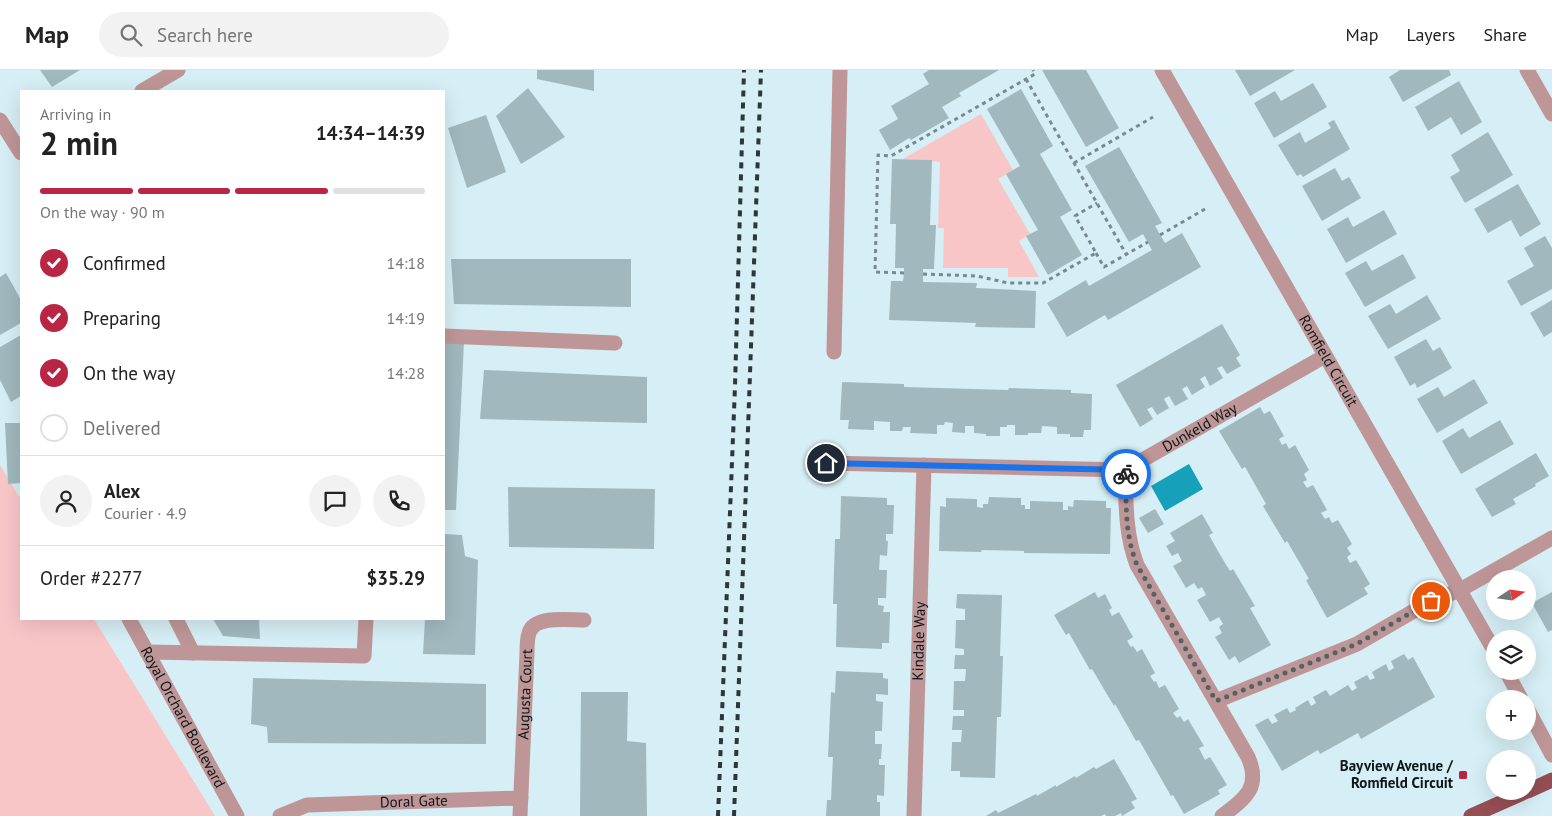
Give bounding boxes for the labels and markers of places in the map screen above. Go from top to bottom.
pin [805,442,847,484]
pin [1410,580,1452,622]
place label: Bayview Avenue / Romfield Circuit [1340,756,1454,792]
marker: Bayview Avenue / Romfield Circuit [1457,769,1469,781]

